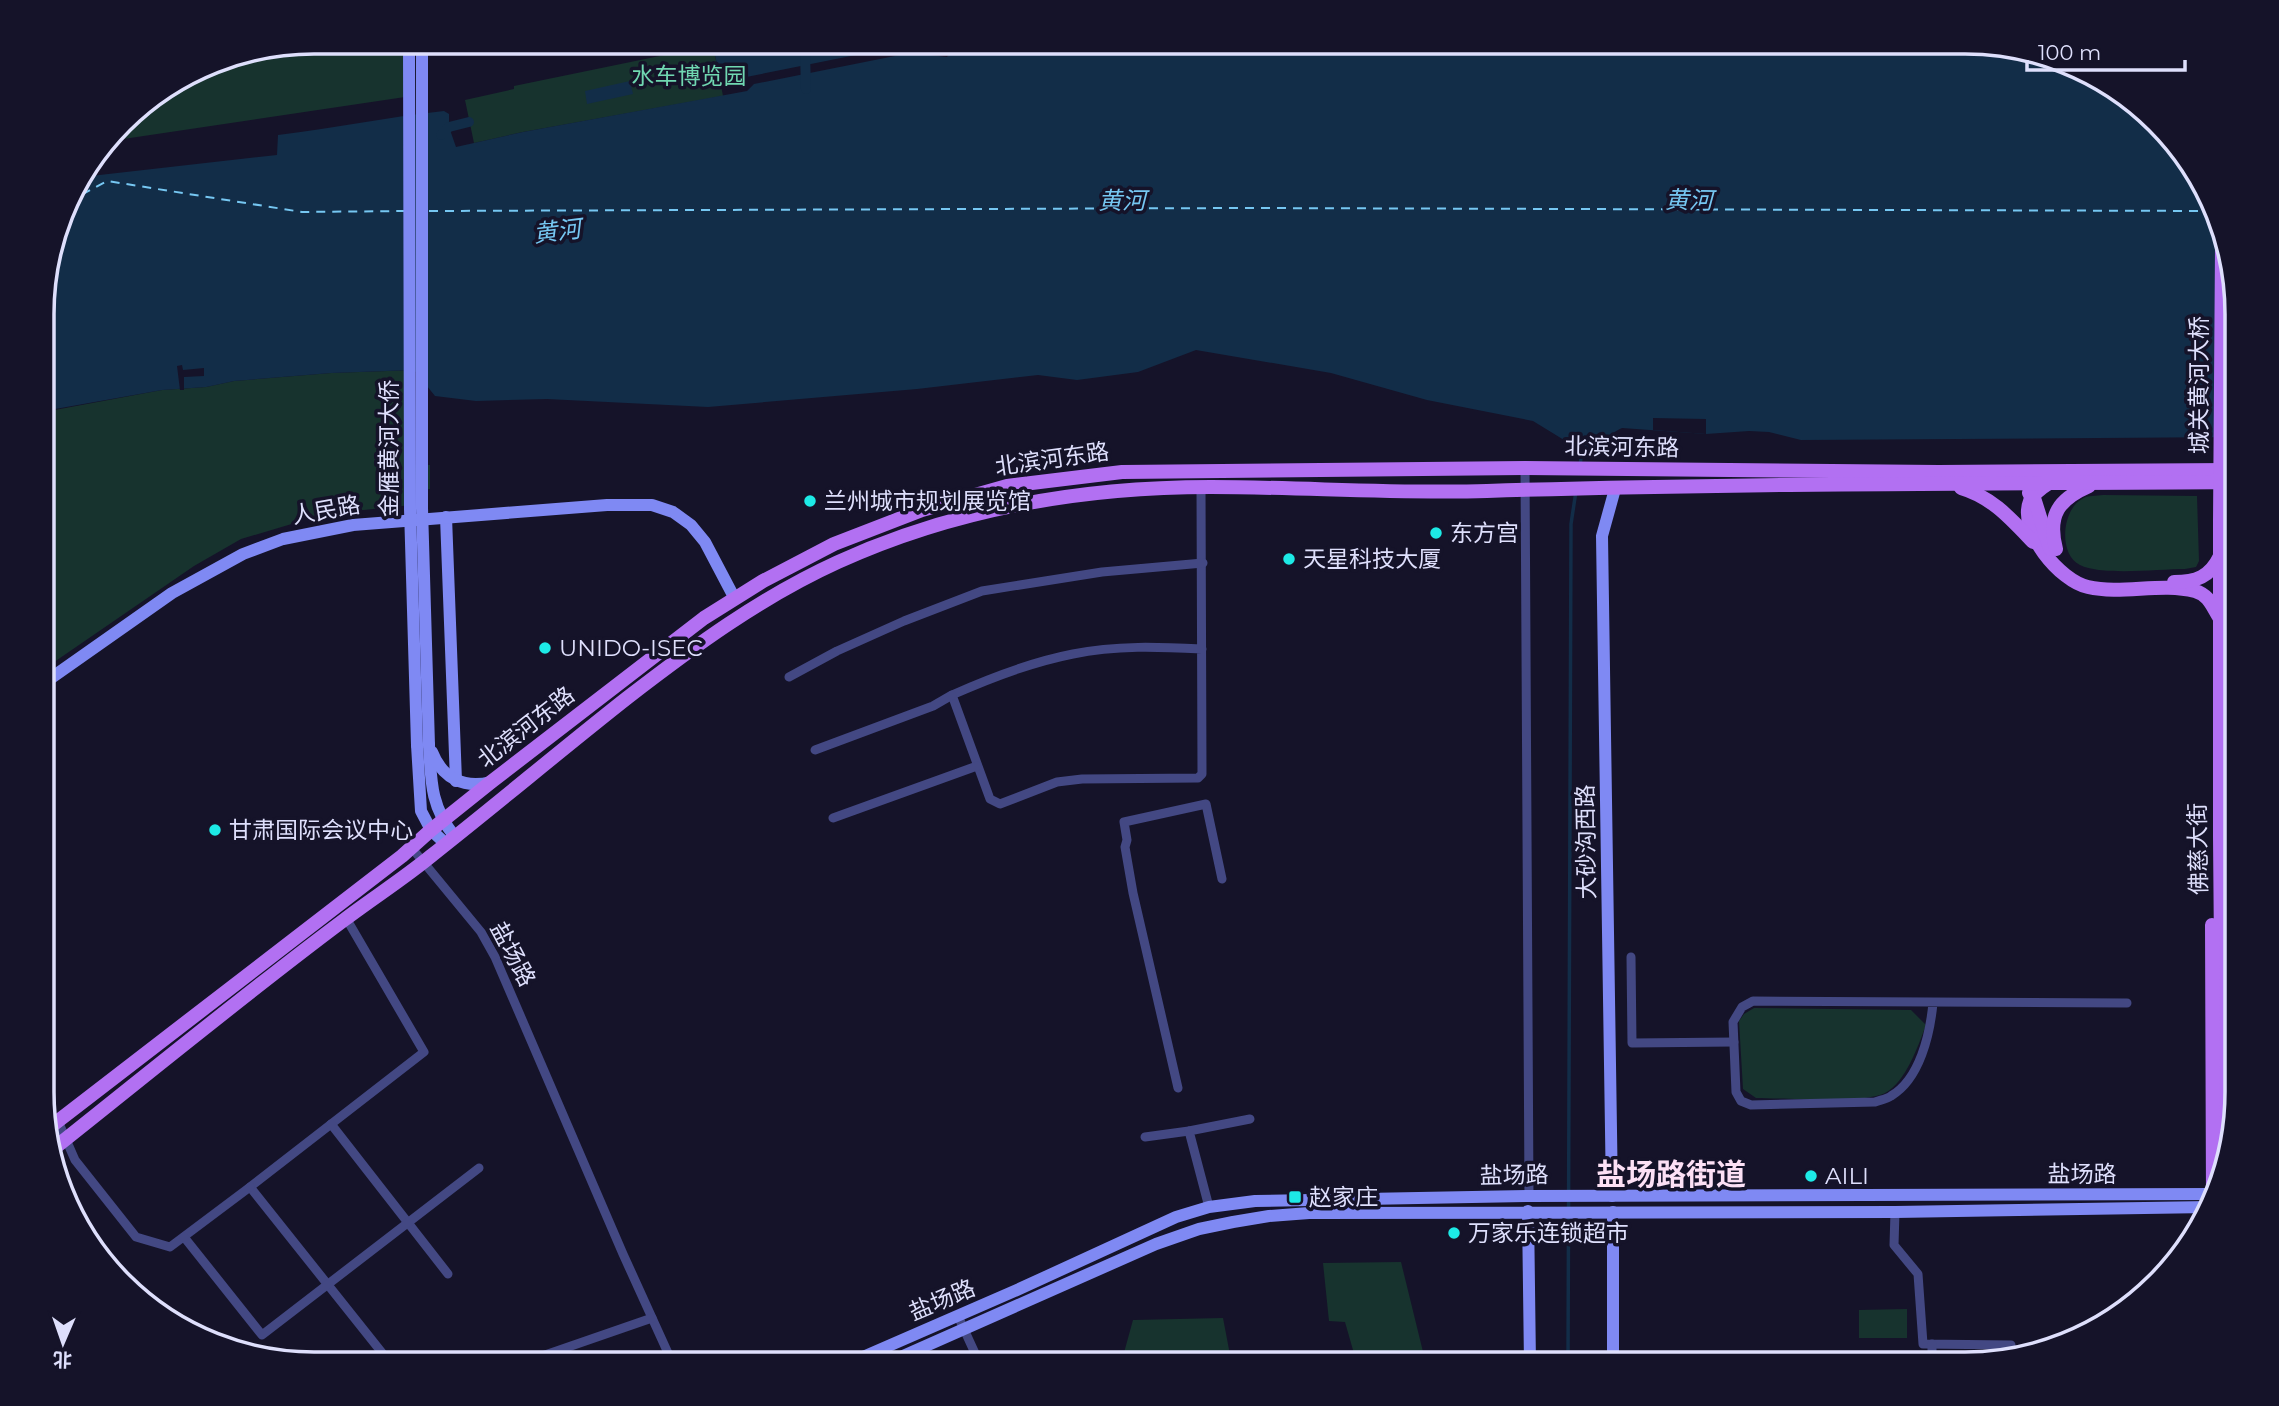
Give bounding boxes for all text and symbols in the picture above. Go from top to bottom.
scale bar [2027,28,2184,72]
text: 100 m [2038,40,2101,65]
park label: 水车博览园 [632,62,747,90]
water label: 黄河 [1665,185,1717,215]
water label: 黄河 [1098,186,1150,215]
water label: 黄河 [531,213,587,248]
street label: 城关黄河大桥 [2185,316,2213,454]
street label: 金雁黄河大侨 [375,379,403,517]
street label: 北滨河东路 [1564,432,1680,462]
street label: 北滨河东路 [993,437,1111,481]
place label: 兰州城市规划展览馆 [824,487,1031,515]
street label: 人民路 [290,490,362,530]
marker: 兰州城市规划展览馆 [802,493,818,509]
place label: 东方宫 [1450,519,1519,547]
marker: 东方宫 [1428,525,1444,541]
place label: 天星科技大厦 [1303,545,1441,573]
marker: 天星科技大厦 [1281,551,1297,567]
place label: UNIDO-ISEC [559,634,703,662]
marker: UNIDO-ISEC [537,640,553,656]
street label: 北滨河东路 [472,681,580,773]
street label: 大砂沟西路 [1571,784,1601,900]
street label: 佛慈大街 [2183,803,2213,895]
place label: 甘肃国际会议中心 [229,816,413,844]
marker: 甘肃国际会议中心 [207,822,223,838]
street label: 盐场路 [484,917,542,991]
district label: 盐场路街道 [1596,1156,1746,1193]
street label: 盐场路 [1479,1160,1549,1190]
street label: 盐场路 [2048,1160,2117,1188]
place label: AILI [1825,1162,1869,1190]
marker: AILI [1803,1168,1819,1184]
place label: 赵家庄 [1309,1183,1378,1211]
marker: 赵家庄 [1287,1189,1303,1205]
place label: 万家乐连锁超市 [1468,1219,1629,1247]
marker: 万家乐连锁超市 [1446,1225,1462,1241]
street label: 盐场路 [905,1274,979,1326]
north arrow [28,1308,98,1378]
text: 北 [53,1348,72,1371]

